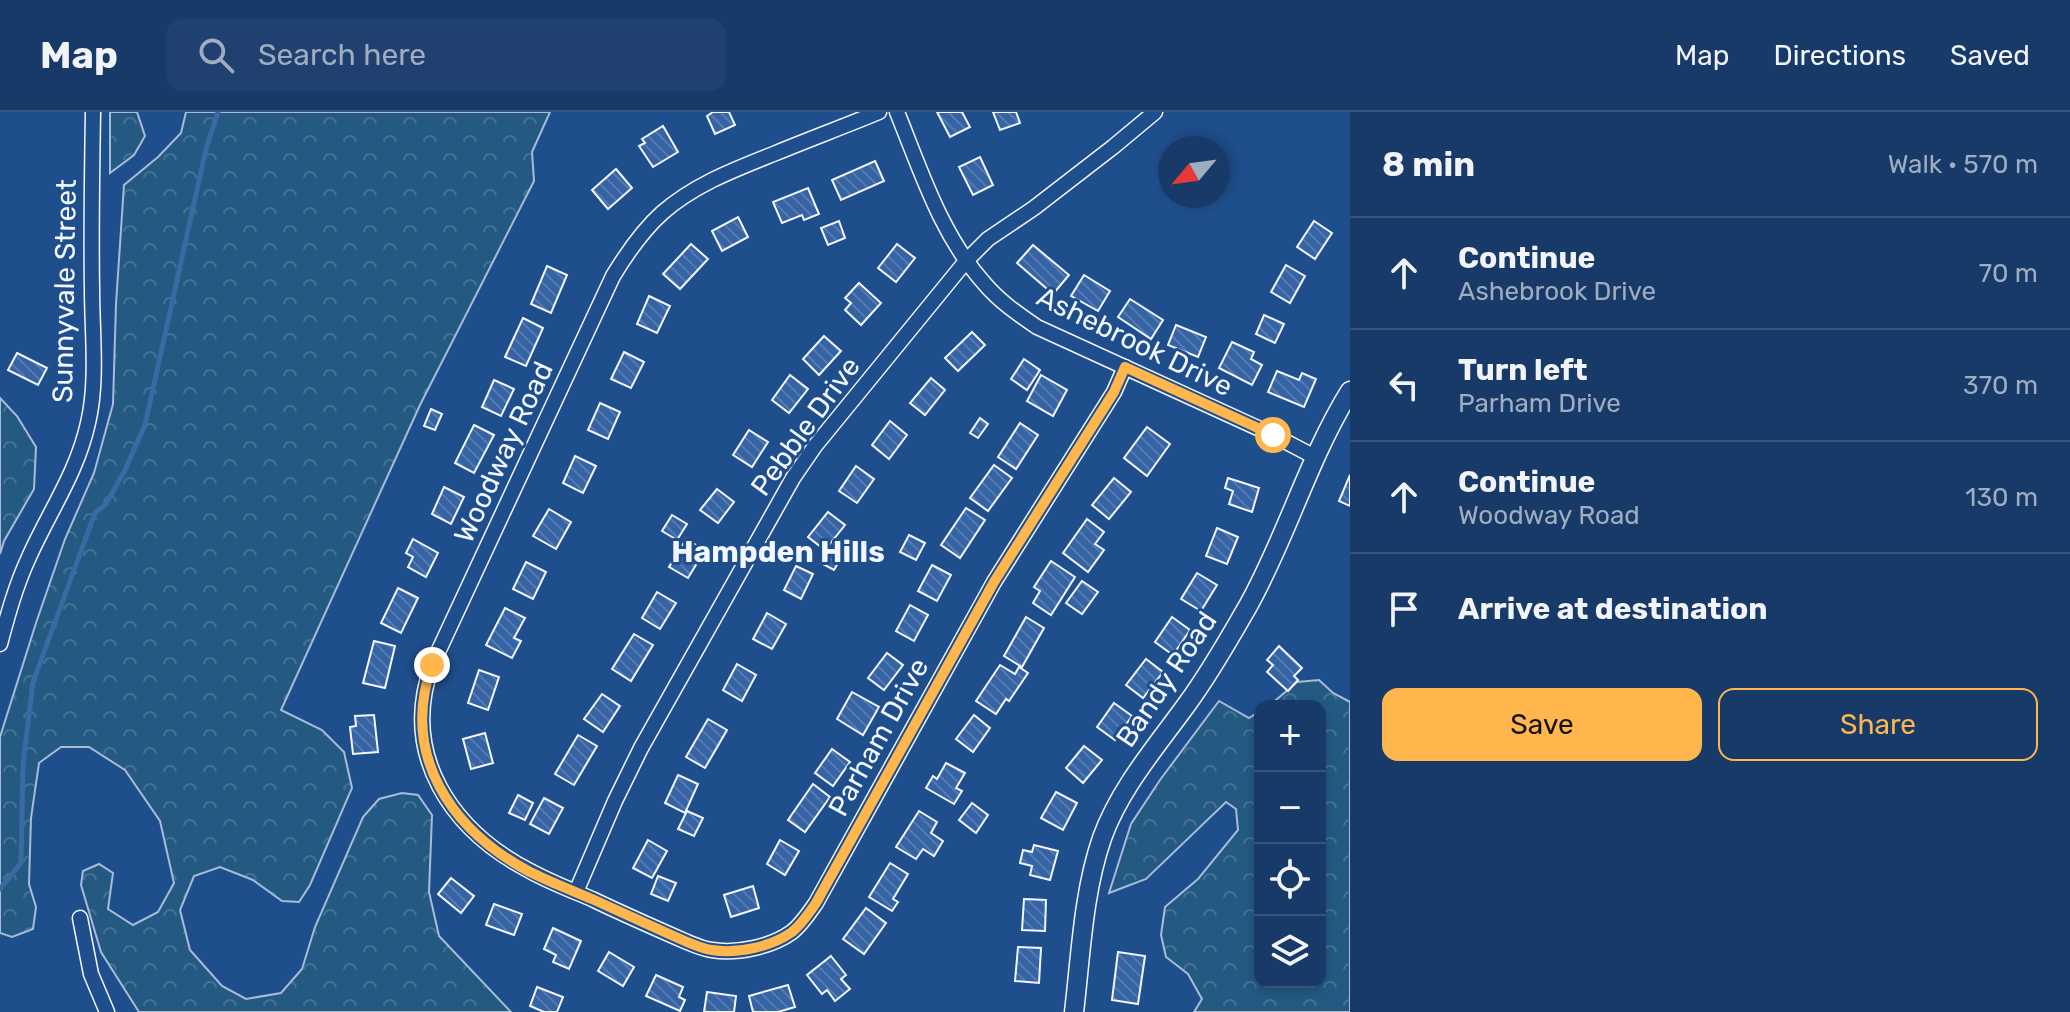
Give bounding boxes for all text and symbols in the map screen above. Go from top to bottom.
search box [166,19,726,91]
text: Map [40,32,118,78]
icon: search [194,33,238,77]
text: Search here [258,37,426,73]
text: Map [1675,39,1729,72]
text: Directions [1773,39,1906,72]
text: Saved [1950,39,2030,72]
north arrow [1158,136,1230,208]
text: 8 min [1382,144,1475,185]
text: Walk · 570 m [1888,149,2038,180]
street label: Sunnyvale Street [46,179,83,403]
text: Continue [1458,240,1595,276]
icon: ahead [1382,251,1426,295]
text: 70 m [1979,258,2038,289]
text: Ashebrook Drive [1458,276,1656,307]
street label: Ashebrook Drive [1032,280,1238,403]
street label: Pebble Drive [744,350,867,502]
text: Turn left [1458,352,1588,388]
street label: Woodway Road [447,357,560,548]
icon: left [1382,363,1426,407]
text: 370 m [1963,370,2038,401]
text: Parham Drive [1458,388,1621,419]
route start [1255,417,1291,453]
text: Continue [1458,464,1595,500]
icon: ahead [1382,475,1426,519]
text: 130 m [1965,482,2038,513]
text: Woodway Road [1458,500,1640,531]
district label: Hampden Hills [671,534,885,570]
icon: arrive [1382,587,1426,631]
text: Arrive at destination [1458,591,1768,627]
street label: Bandy Road [1109,605,1224,753]
route end [414,647,450,683]
street label: Parham Drive [821,653,935,822]
button: Save [1382,688,1702,761]
button: Share [1718,688,2038,761]
map controls [1254,700,1326,988]
button: + [1254,700,1326,772]
button: − [1254,772,1326,844]
button: locate [1254,844,1326,916]
button: layers [1254,916,1326,988]

